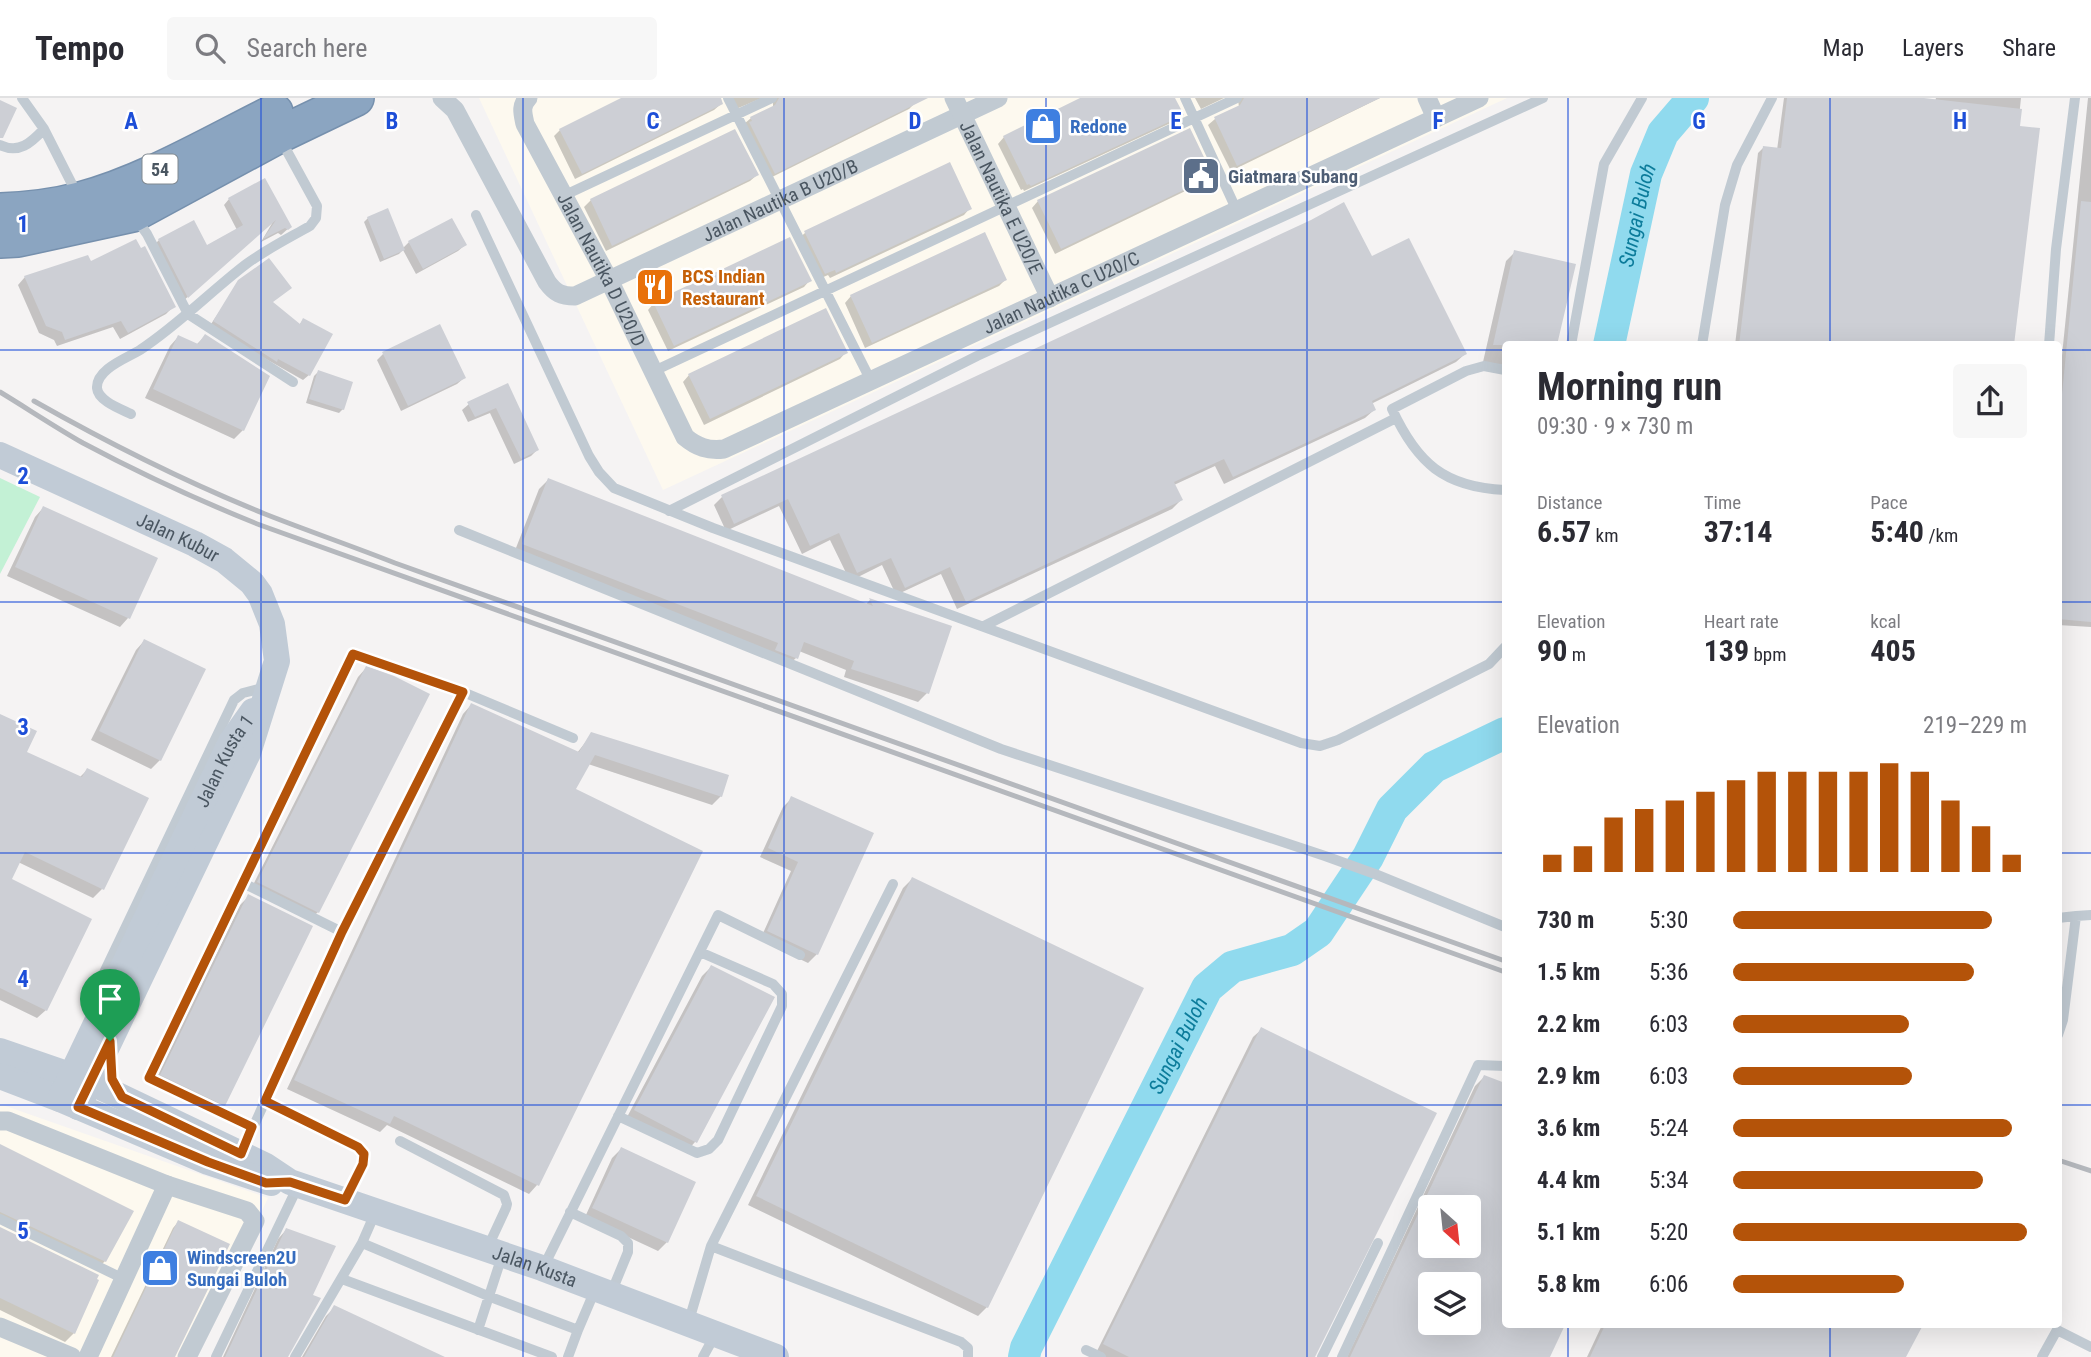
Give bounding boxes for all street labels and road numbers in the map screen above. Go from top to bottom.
street label: Jalan Nautika E U20/E [955,117,1048,278]
road number: 54 [142,154,178,184]
street label: Jalan Nautika B U20/B [699,154,861,246]
street label: Jalan Nautika D U20/D [552,188,651,350]
street label: Jalan Nautika C U20/C [979,246,1143,339]
street label: Jalan Kubur [133,507,224,567]
street label: Jalan Kusta 1 [190,710,258,811]
street label: Jalan Kusta [490,1241,580,1292]

